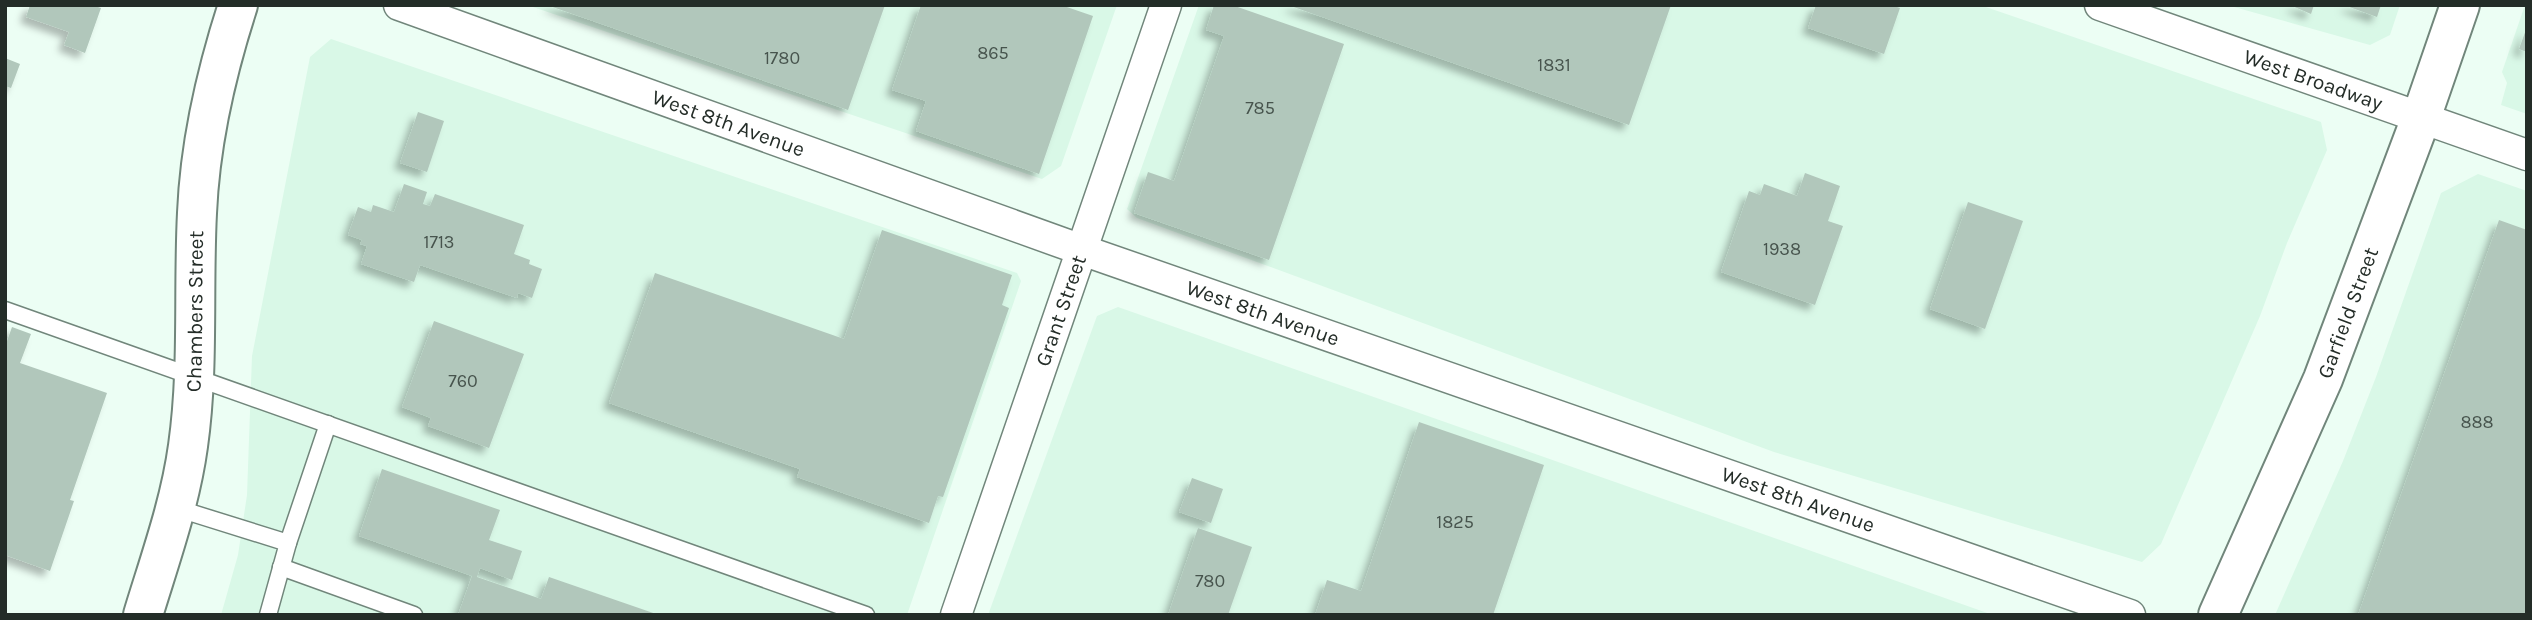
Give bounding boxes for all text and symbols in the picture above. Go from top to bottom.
house number: 865 [977,42,1009,64]
street label: West Broadway [2241,44,2386,115]
house number: 1780 [764,47,800,69]
house number: 1831 [1537,54,1571,76]
street label: West 8th Avenue [649,85,808,162]
house number: 785 [1245,97,1275,119]
street label: Chambers Street [181,230,208,393]
house number: 1713 [424,231,454,253]
house number: 1938 [1763,238,1801,260]
street label: Garfield Street [2312,244,2383,382]
street label: Grant Street [1031,252,1091,369]
street label: West 8th Avenue [1183,275,1342,351]
house number: 760 [448,370,478,392]
house number: 888 [2460,411,2494,433]
street label: West 8th Avenue [1718,462,1878,537]
house number: 1825 [1436,511,1474,533]
house number: 780 [1195,570,1225,592]

